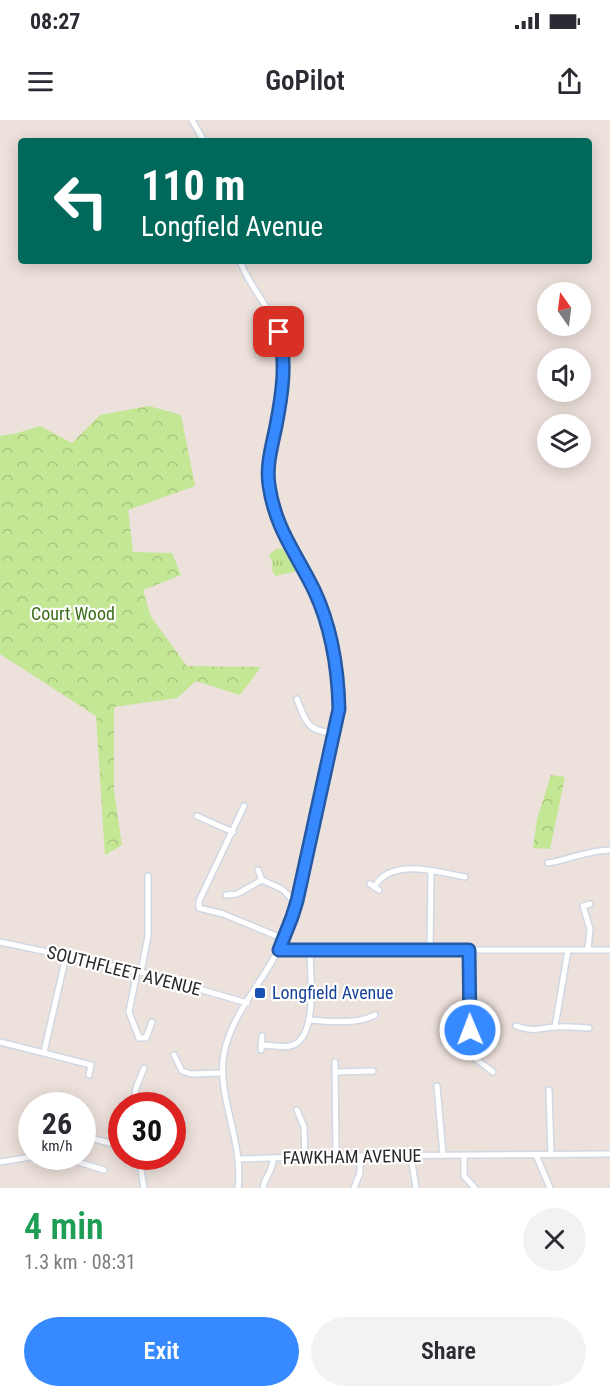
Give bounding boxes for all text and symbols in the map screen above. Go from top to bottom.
text: 08:27 [30,9,81,34]
icon: menu [24,65,57,98]
text: GoPilot [265,65,345,97]
icon: share [553,65,586,98]
text: 110 m [141,161,246,210]
icon: left [42,162,120,240]
text: Longfield Avenue [141,211,323,243]
north arrow [537,282,591,336]
map controls [537,282,591,468]
pin [253,306,304,357]
icon: arrive [262,315,295,348]
button: sound [537,348,591,402]
button: layers [537,414,591,468]
park label: Court Wood [31,603,115,624]
street label: SOUTHFLEET AVENUE [45,941,203,1000]
place label: Longfield Avenue [272,982,393,1003]
marker: Longfield Avenue [253,986,267,1000]
position arrow [438,998,502,1062]
speed limit sign: 30 [108,1092,186,1170]
text: 26 [42,1106,72,1141]
text: km/h [42,1137,72,1155]
street label: FAWKHAM AVENUE [282,1145,422,1168]
text: 4 min [24,1206,104,1248]
button: close [523,1208,586,1271]
text: 1.3 km · 08:31 [24,1250,136,1274]
button: Exit [24,1317,299,1386]
button: Share [311,1317,586,1386]

